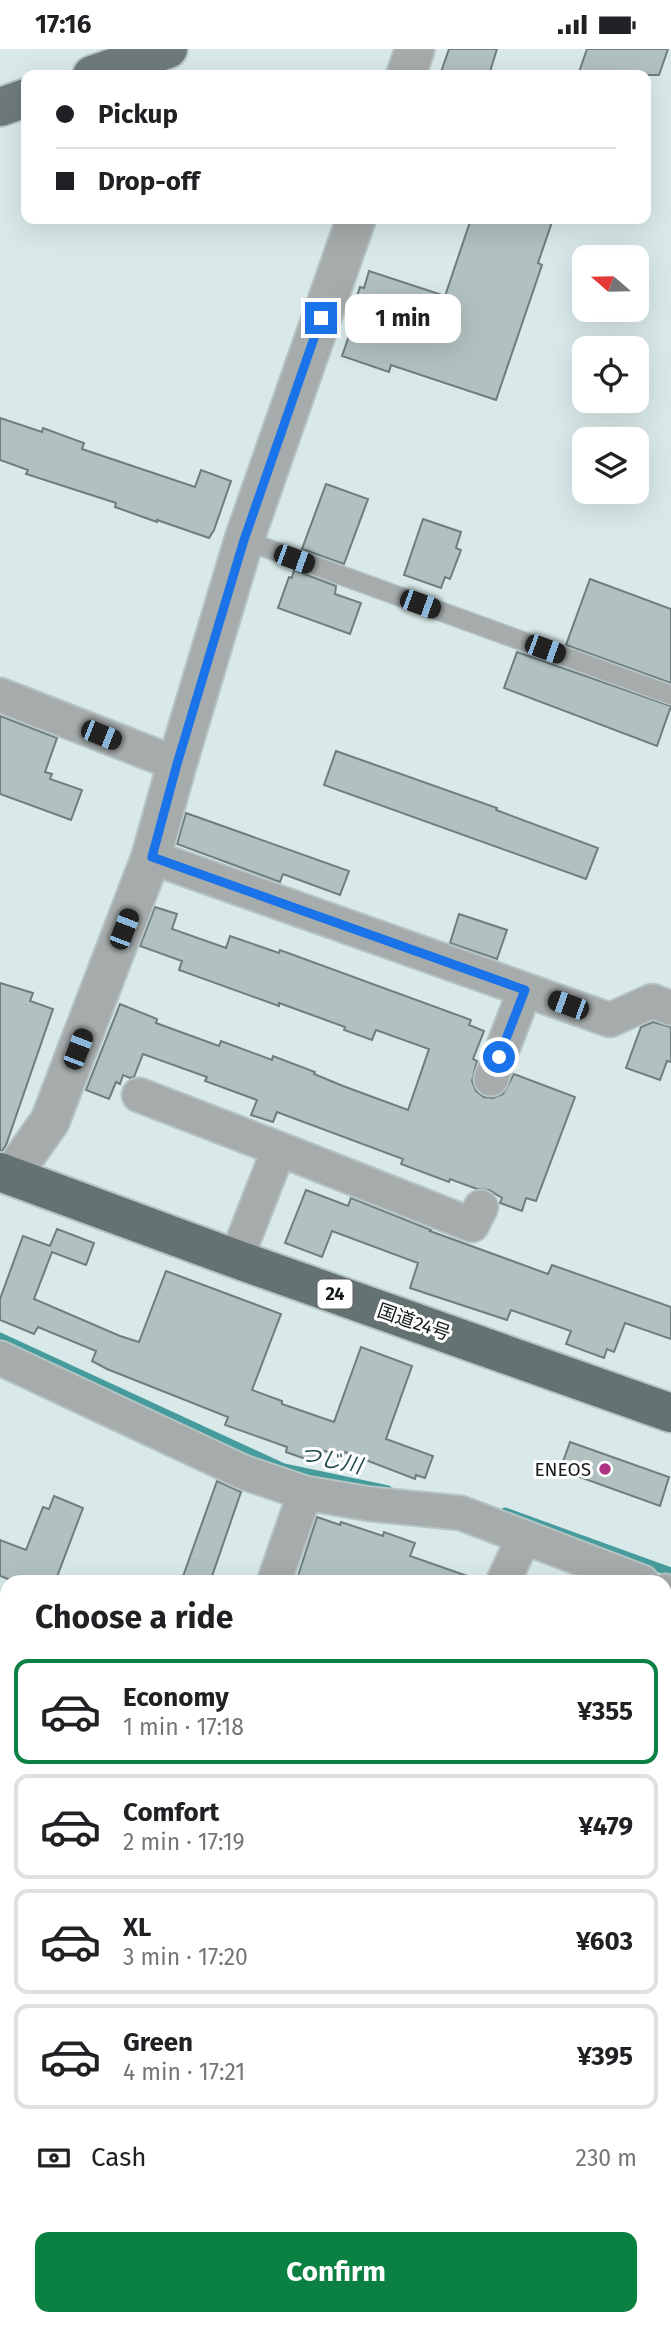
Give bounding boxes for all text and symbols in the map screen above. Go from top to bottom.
text: 17:16 [35,9,91,40]
text: Pickup [98,99,178,130]
text: Drop-off [98,166,200,197]
north arrow [572,245,649,322]
map controls [572,245,649,504]
callout: 1 min [346,293,461,343]
route end [305,302,337,334]
text: 1 min [375,304,431,332]
button: locate [572,336,649,413]
button: layers [572,427,649,504]
car [271,542,318,576]
car [397,587,444,621]
car [522,632,569,666]
car [78,717,125,753]
car [107,906,142,952]
car [545,988,592,1022]
car [61,1026,96,1072]
route start [483,1041,515,1073]
road number: 24 [318,1279,352,1309]
street label: 国道24号 [374,1299,454,1345]
water label: つじ川 [297,1441,366,1480]
place label: ENEOS [534,1458,591,1481]
marker: ENEOS [597,1461,613,1477]
text: Choose a ride [35,1598,233,1636]
icon: car [39,1680,102,1743]
text: Economy [123,1682,229,1713]
text: ¥355 [577,1696,633,1727]
text: 1 min · 17:18 [123,1713,244,1741]
icon: car [39,1795,102,1858]
text: Comfort [123,1797,219,1828]
text: ¥479 [578,1811,633,1842]
text: 2 min · 17:19 [123,1828,245,1856]
icon: car [39,1910,102,1973]
text: XL [123,1912,151,1943]
text: ¥603 [576,1926,633,1957]
text: 3 min · 17:20 [123,1943,248,1971]
icon: car [39,2025,102,2088]
text: Green [123,2027,193,2058]
text: ¥395 [577,2041,633,2072]
text: 4 min · 17:21 [123,2058,245,2086]
icon: cash [35,2139,73,2177]
text: Cash [91,2142,147,2173]
text: 230 m [576,2144,637,2172]
button: Confirm [35,2232,637,2312]

